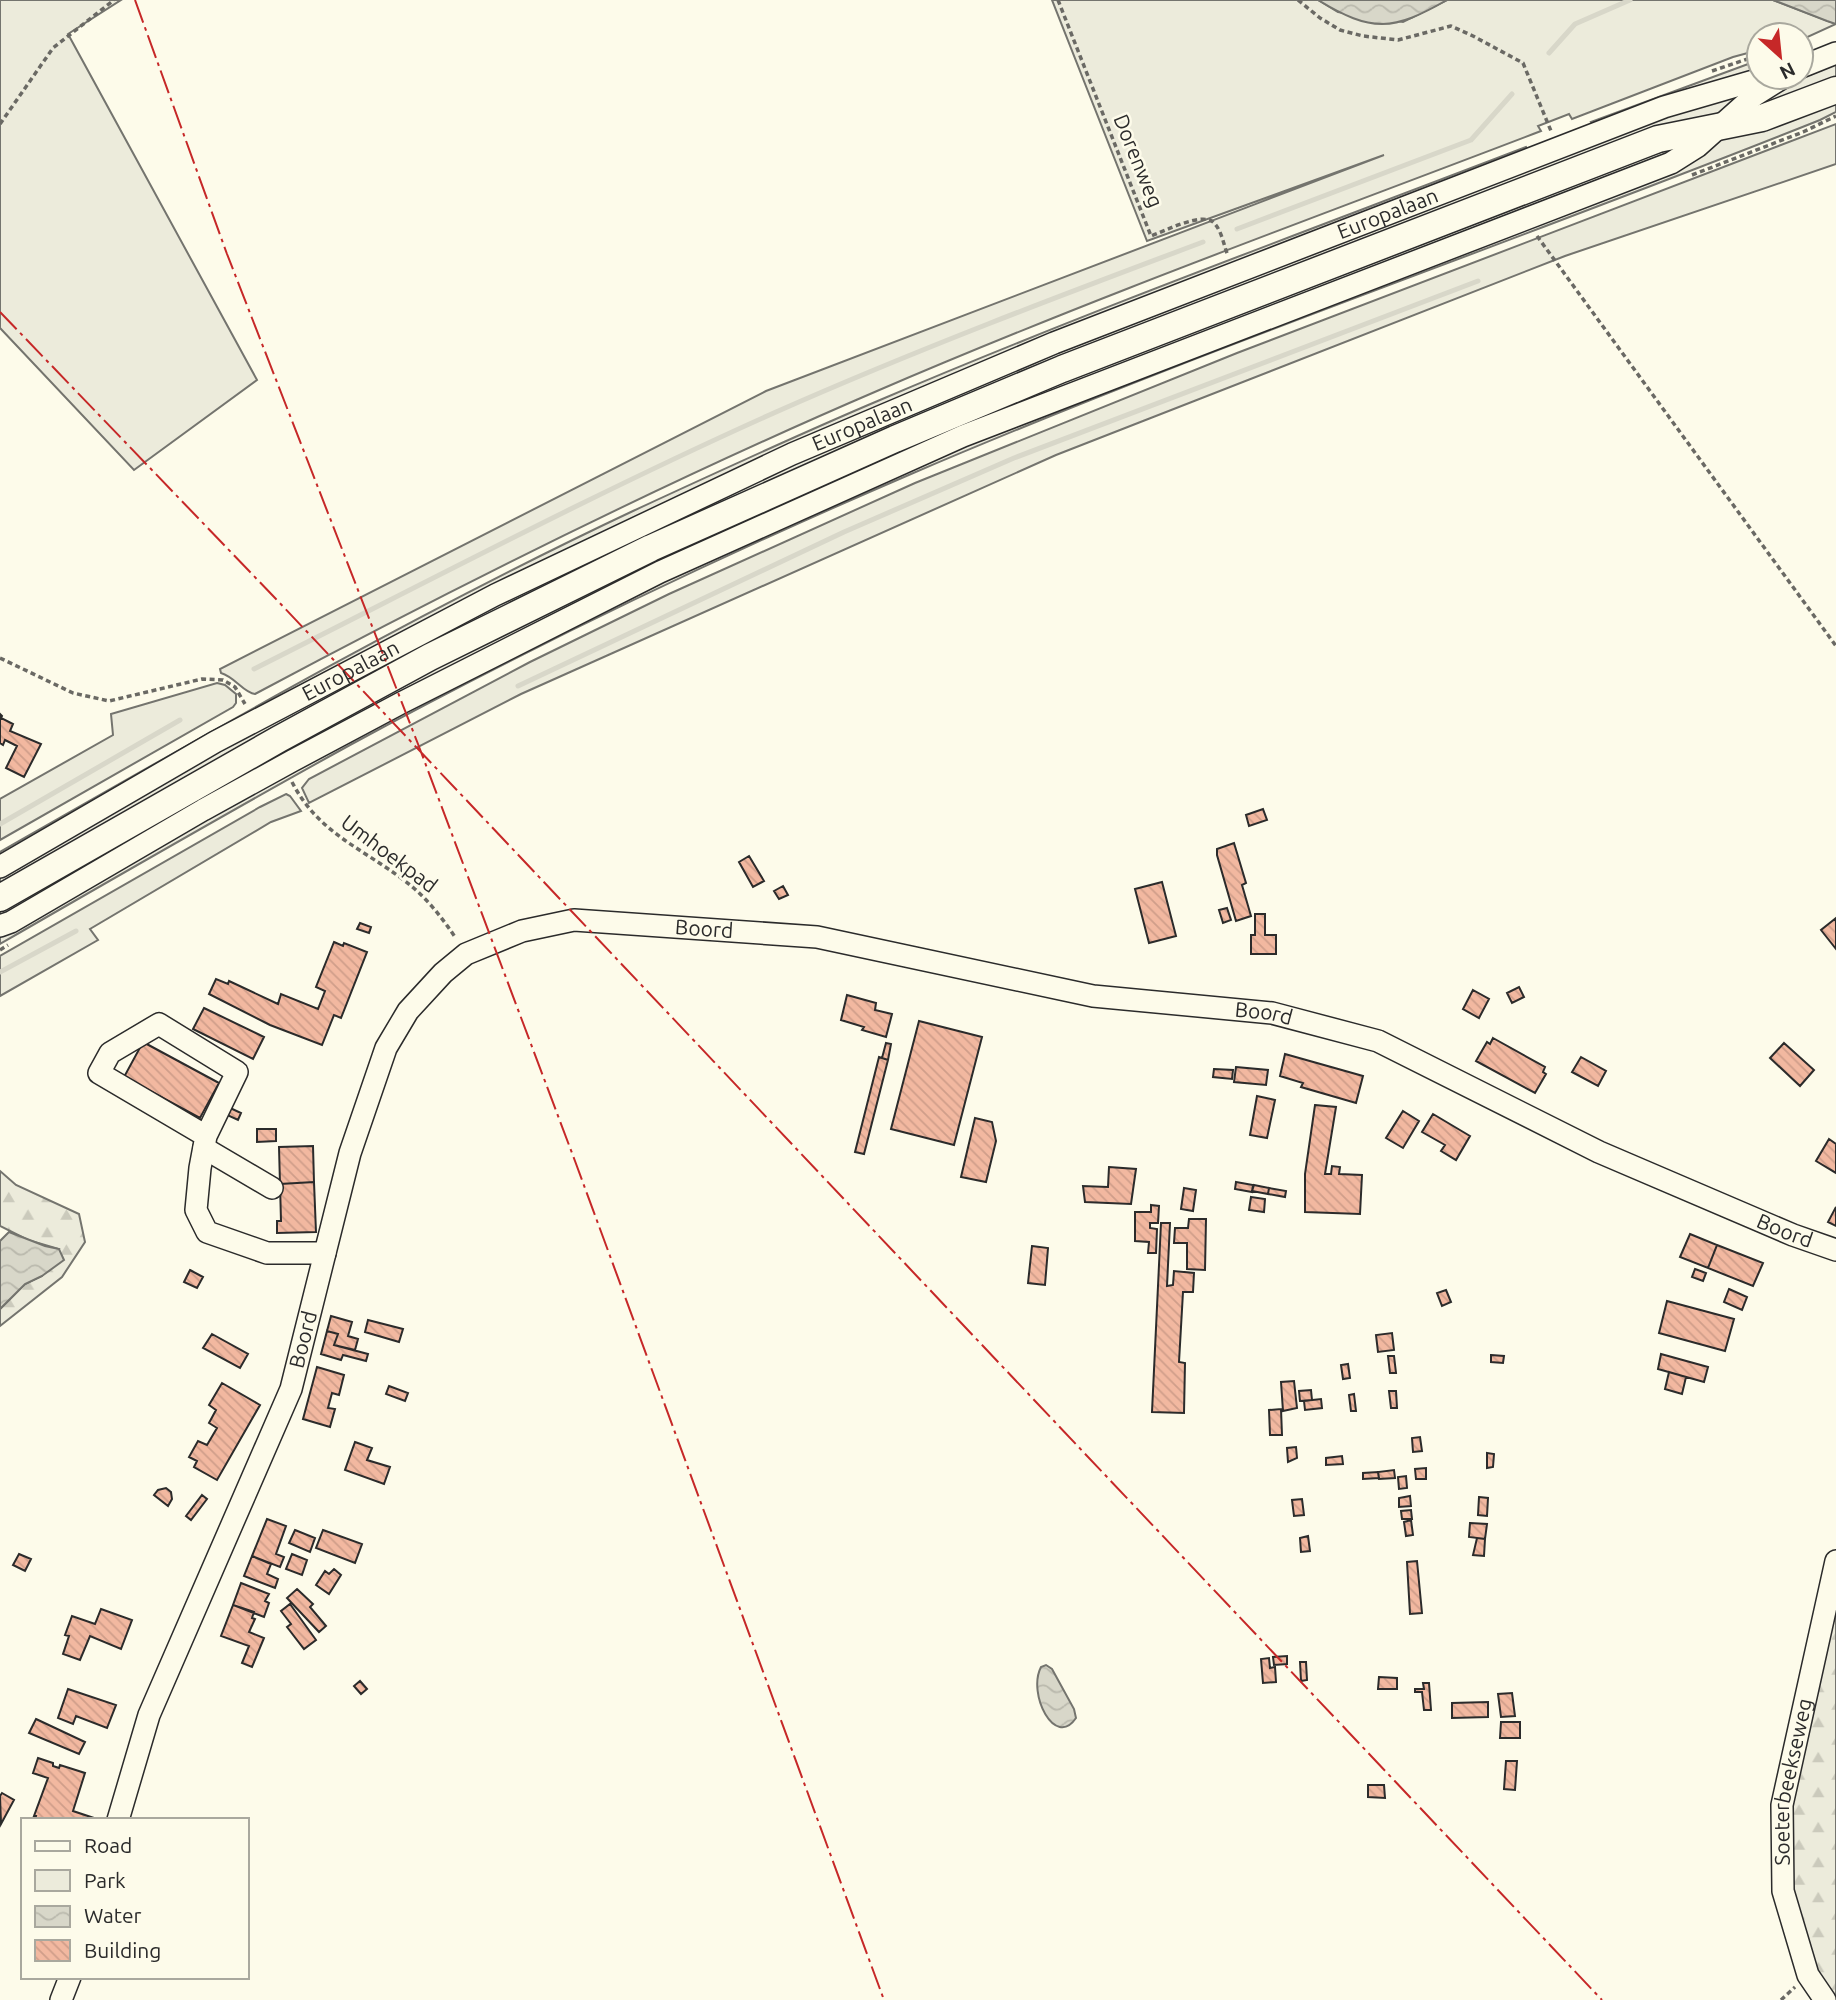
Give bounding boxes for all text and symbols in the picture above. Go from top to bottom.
north arrow [1745,21,1815,91]
text: N [1776,58,1799,84]
street label: Dorenweg [1109,110,1169,211]
street label: Europalaan [1333,183,1441,243]
street label: Europalaan [808,392,915,455]
street label: Europalaan [298,635,403,705]
street label: Umhoekpad [337,809,442,897]
street label: Boord [674,914,734,942]
street label: Boord [1234,997,1296,1029]
street label: Boord [1754,1208,1816,1252]
street label: Boord [284,1308,321,1370]
street label: Soeterbeekseweg [1769,1696,1816,1866]
legend [21,1818,248,1979]
text: Road [84,1833,132,1857]
text: Park [84,1868,126,1892]
text: Water [84,1903,142,1927]
text: Building [84,1938,161,1962]

